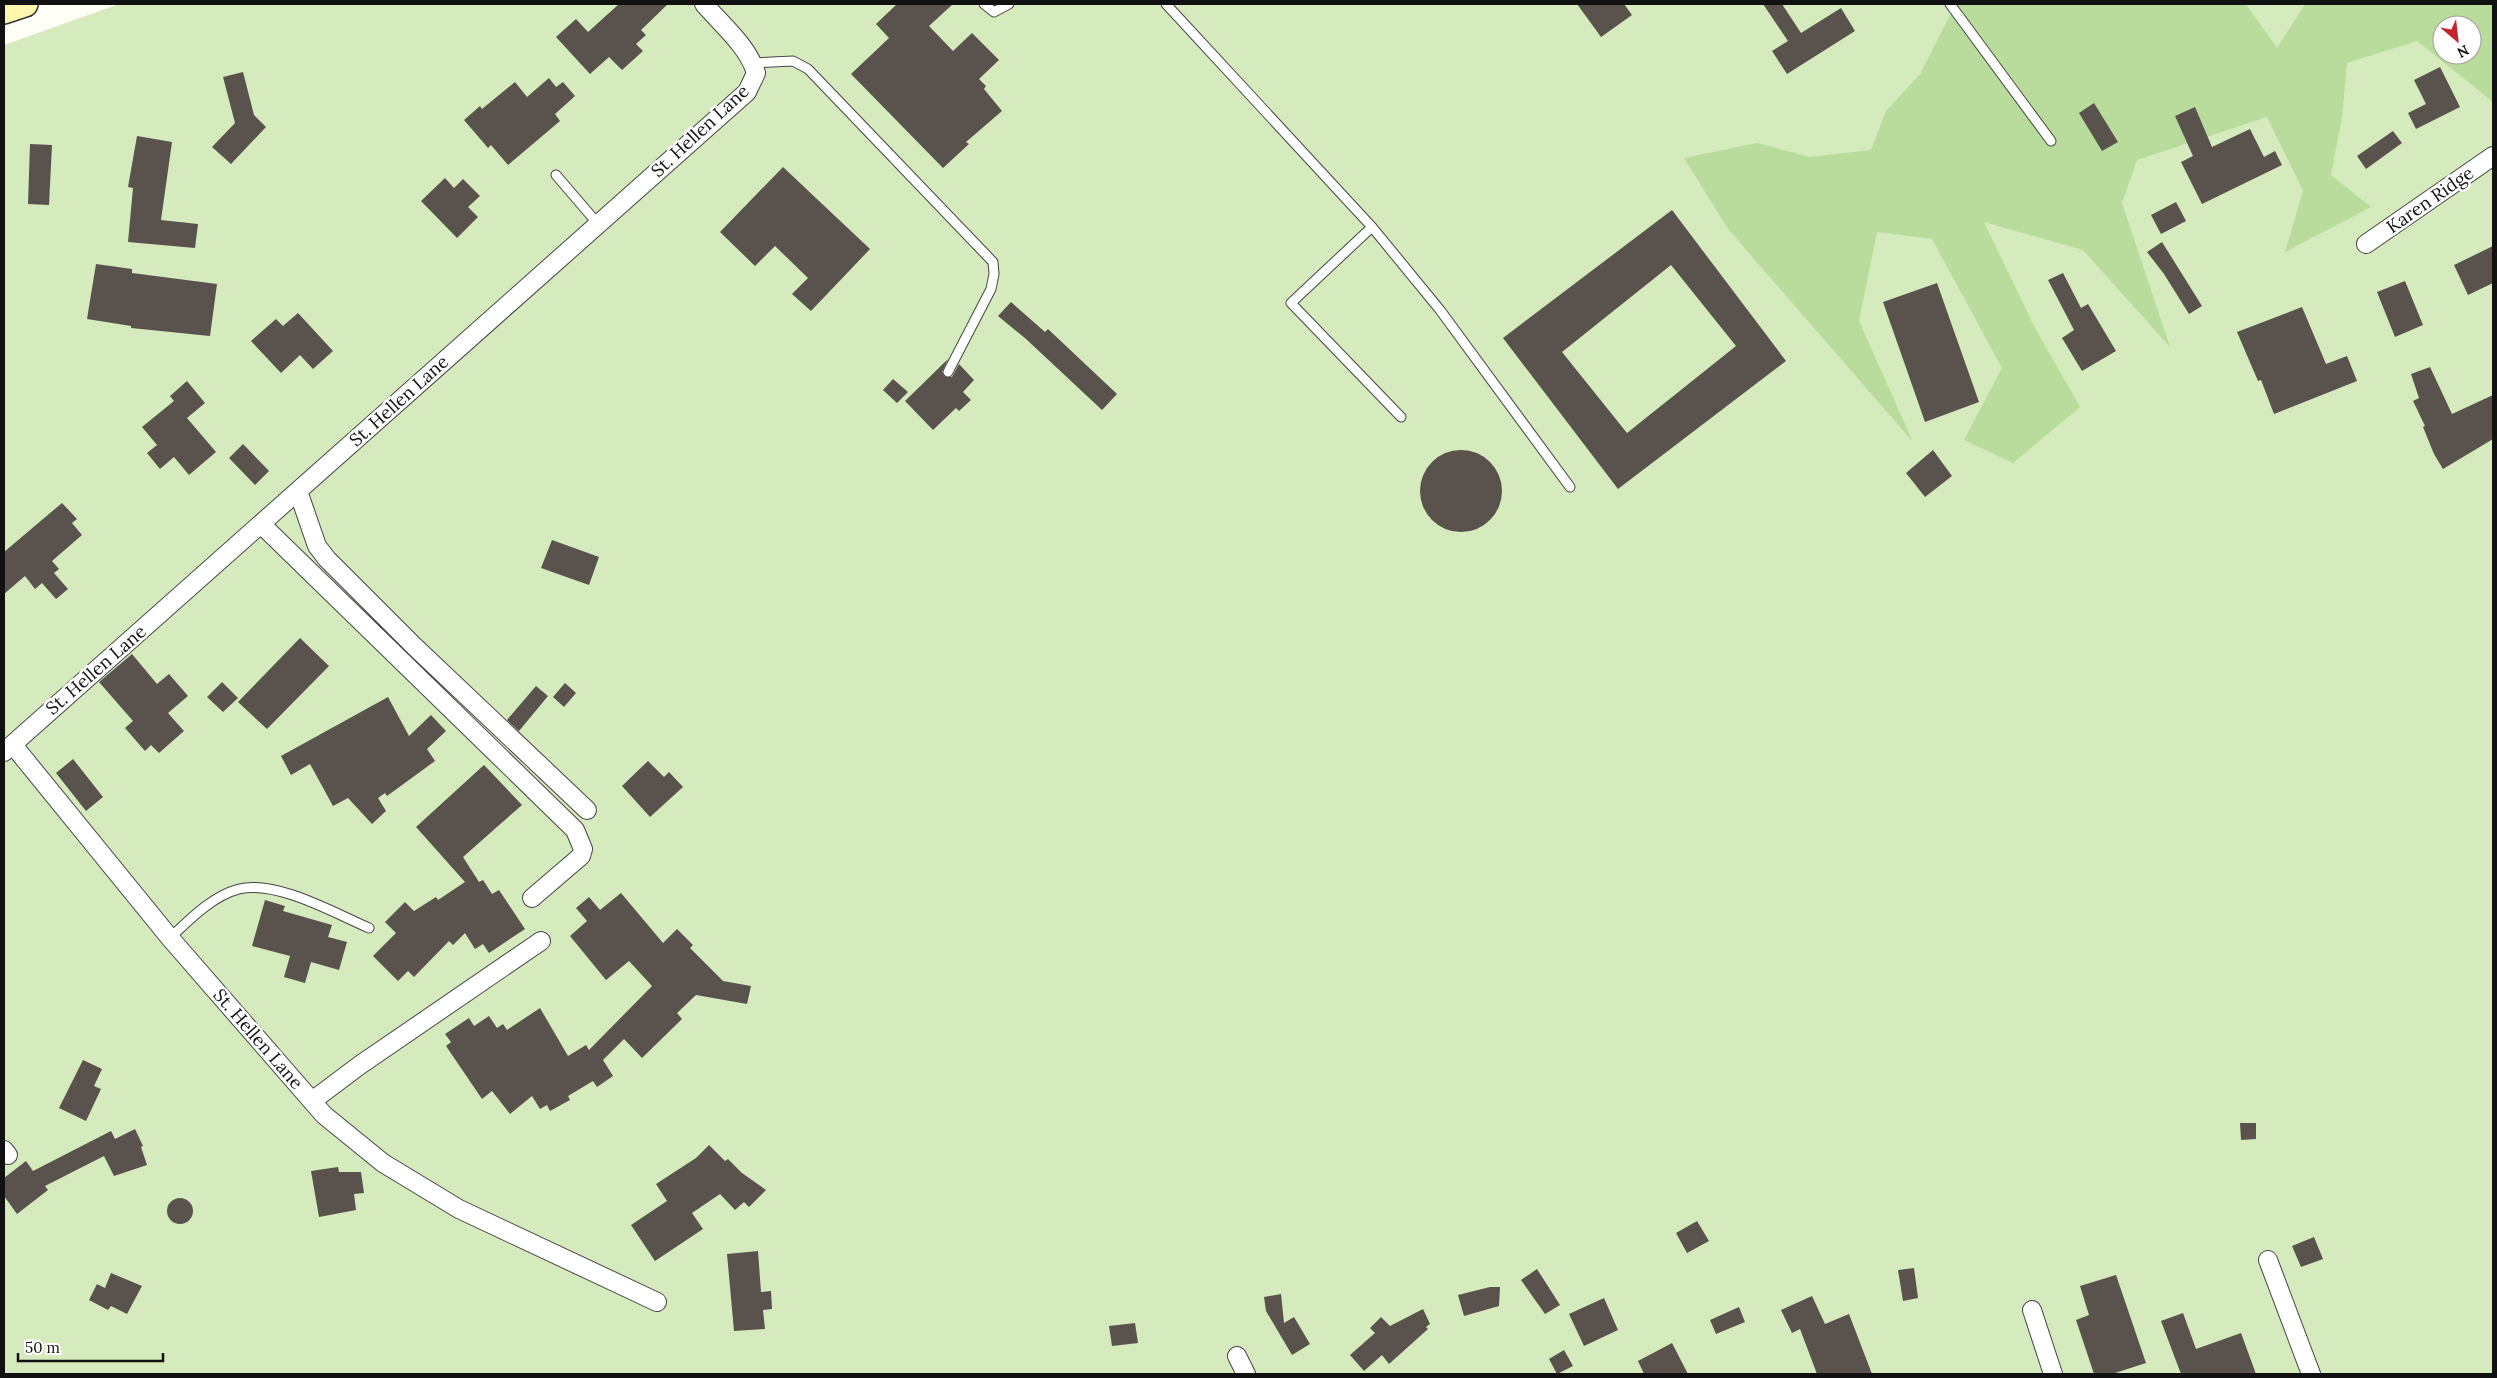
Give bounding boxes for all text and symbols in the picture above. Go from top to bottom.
north arrow [2432,15,2482,65]
text: N [2454,41,2472,62]
street label: St. Hellen Lane [646,79,754,182]
street label: Karen Ridge [2382,161,2478,238]
street label: St. Hellen Lane [344,350,453,451]
street label: St. Hellen Lane [41,620,151,720]
street label: St. Hellen Lane [208,984,308,1094]
scale bar [18,1330,162,1362]
text: 50 m [25,1338,60,1357]

